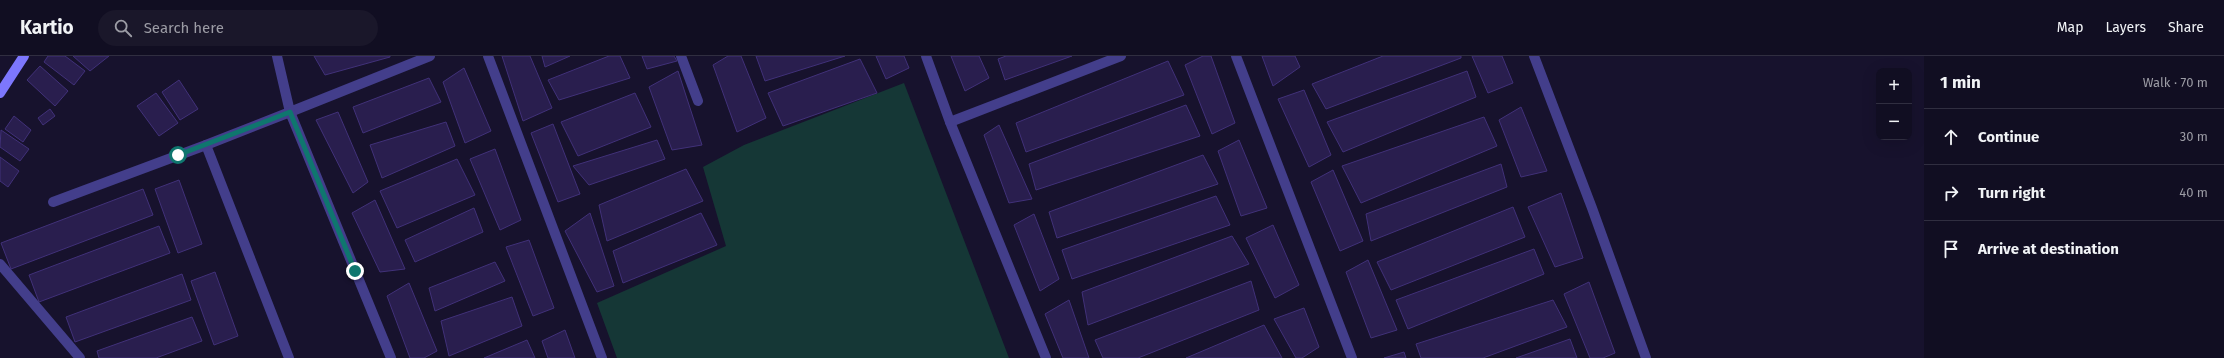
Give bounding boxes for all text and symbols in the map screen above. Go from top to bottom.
search box [98,10,378,46]
text: Kartio [20,16,74,39]
icon: search [112,17,134,39]
text: Search here [144,19,224,37]
text: Map [2057,19,2083,36]
text: Layers [2105,19,2146,36]
text: Share [2168,19,2204,36]
map controls [1876,68,1912,140]
button: + [1876,68,1912,104]
text: 1 min [1940,72,1981,93]
text: Walk · 70 m [2143,75,2208,90]
button: − [1876,104,1912,140]
icon: ahead [1940,126,1962,148]
text: Continue [1978,128,2039,146]
text: 30 m [2180,129,2208,144]
route start [169,146,187,164]
icon: right [1940,182,1962,204]
text: Turn right [1978,184,2045,202]
text: 40 m [2179,185,2208,200]
icon: arrive [1940,238,1962,260]
text: Arrive at destination [1978,240,2119,258]
route end [346,262,364,280]

